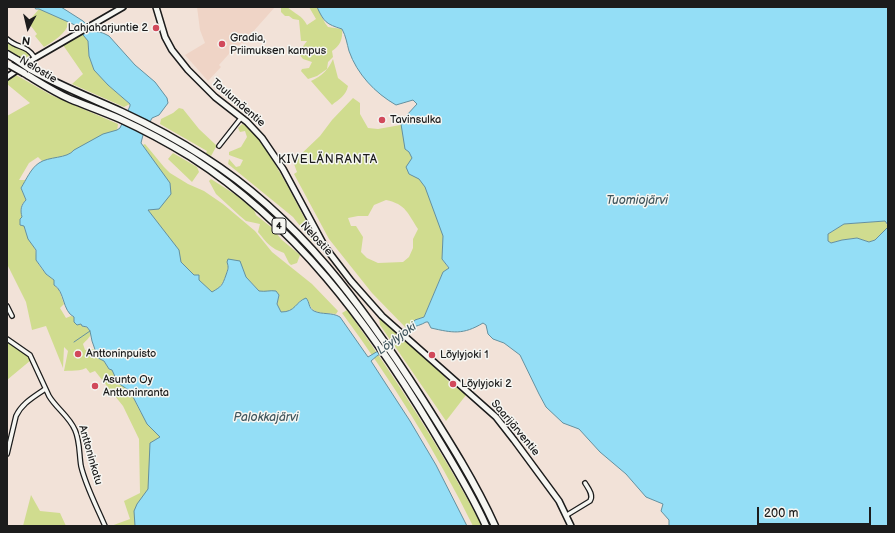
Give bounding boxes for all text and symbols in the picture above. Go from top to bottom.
north arrow [8,8,48,48]
place label: Lahjaharjuntie 2 [68,21,148,35]
marker: Lahjaharjuntie 2 [151,23,161,33]
place label: Gradia, Priimuksen kampus [230,31,326,57]
text: N [21,33,31,47]
marker: Gradia, Priimuksen kampus [217,39,227,49]
street label: Nelostie [17,54,59,86]
street label: Taulumäentie [208,76,268,130]
place label: Tavinsulka [390,113,441,127]
marker: Tavinsulka [377,115,387,125]
district label: KIVELÄNRANTA [278,153,378,167]
water label: Tuomiojärvi [606,194,668,208]
road number: 4 [272,218,286,234]
street label: Nelostie [297,219,335,259]
water label: Löylyjoki [375,320,419,358]
place label: Anttoninpuisto [86,347,156,361]
place label: Löylyjoki 1 [440,348,488,362]
marker: Anttoninpuisto [73,349,83,359]
marker: Löylyjoki 1 [427,350,437,360]
place label: Asunto Oy Anttoninranta [103,373,169,399]
place label: Löylyjoki 2 [461,377,512,391]
marker: Löylyjoki 2 [448,379,458,389]
marker: Asunto Oy Anttoninranta [90,381,100,391]
street label: Saarijärventie [488,397,542,459]
water label: Palokkajärvi [234,411,298,425]
street label: Anttoninkatu [75,424,105,486]
scale bar [759,499,873,525]
text: 200 m [764,506,798,521]

